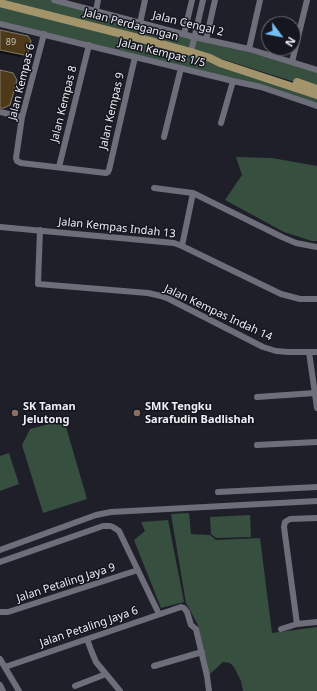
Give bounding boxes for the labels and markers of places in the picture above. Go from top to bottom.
place label: SK Taman Jelutong [23,400,76,426]
place label: SMK Tengku Sarafudin Badlishah [145,400,254,426]
marker: SK Taman Jelutong [10,408,20,418]
marker: SMK Tengku Sarafudin Badlishah [132,408,142,418]

